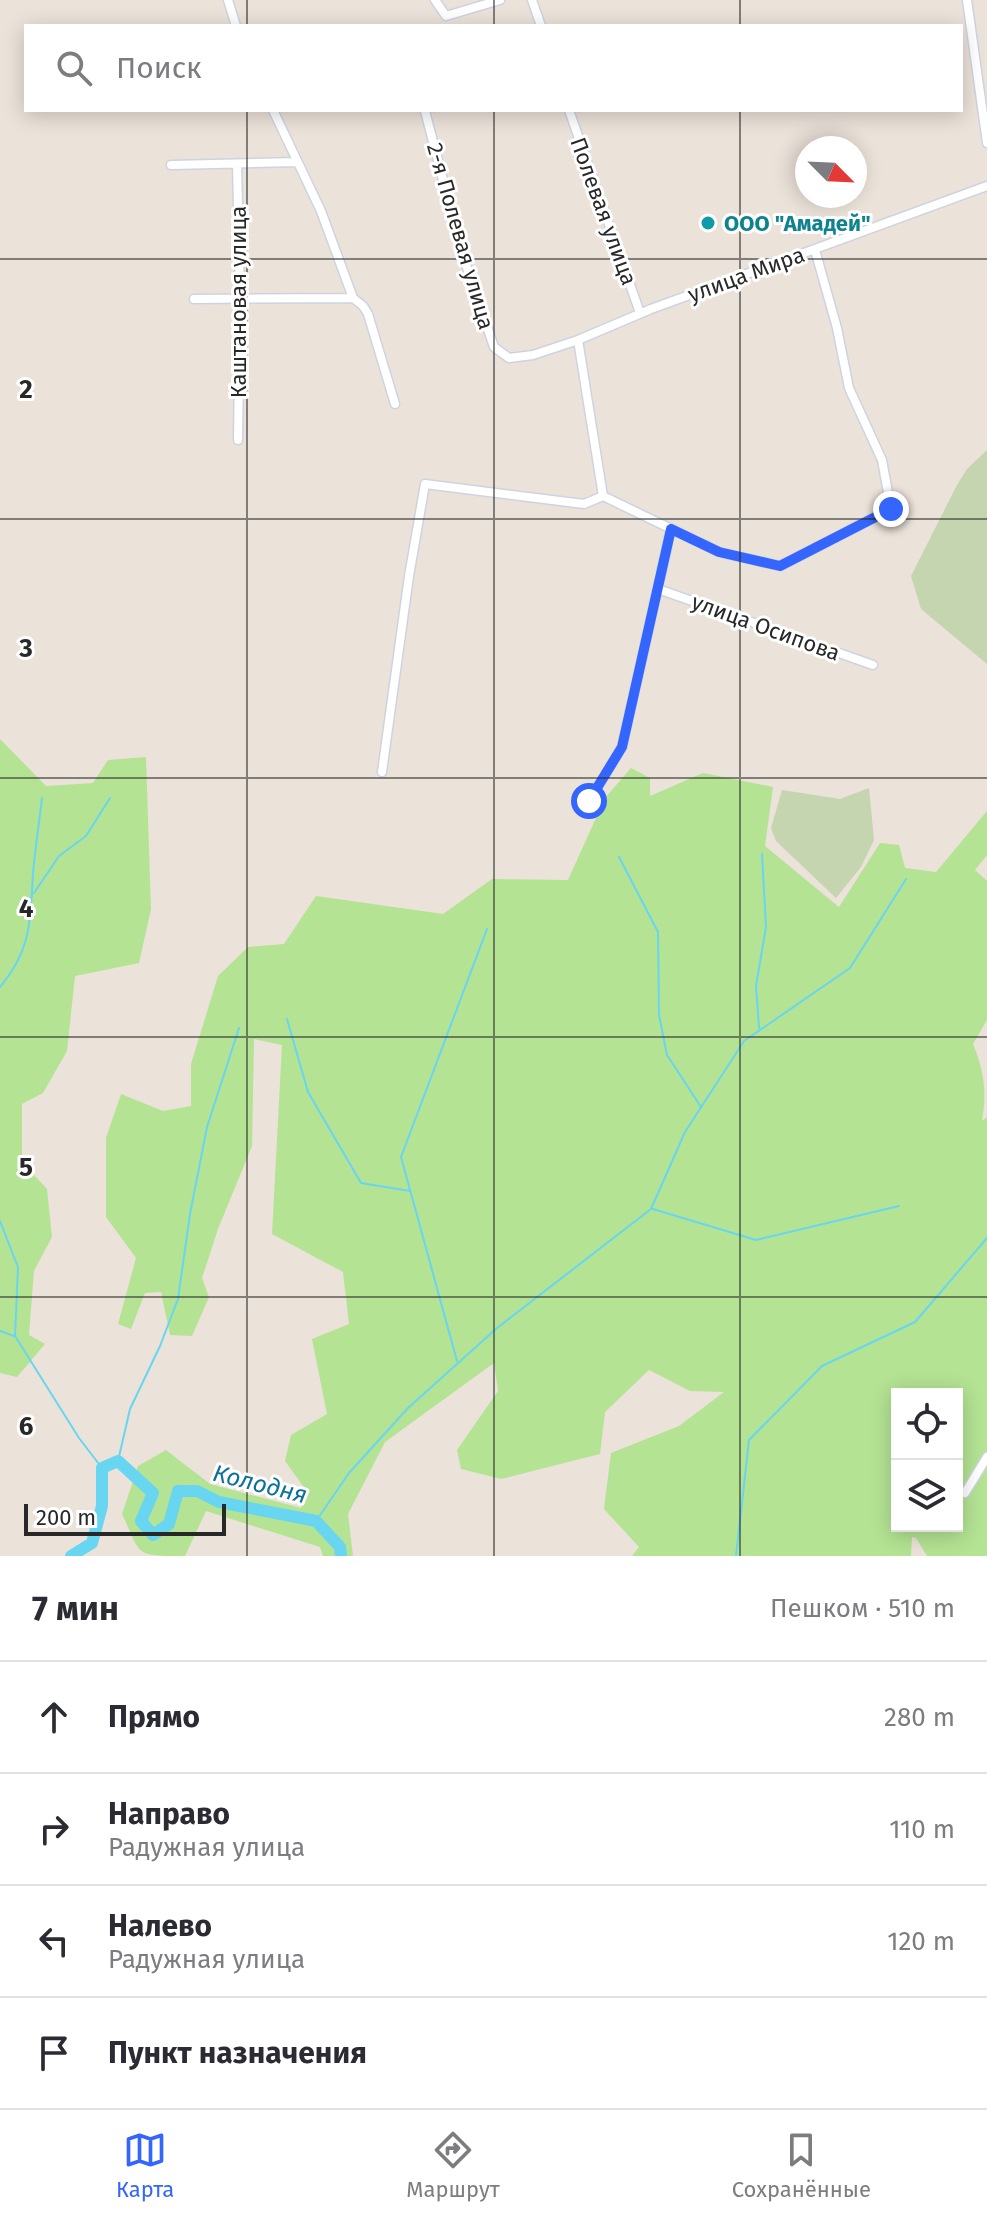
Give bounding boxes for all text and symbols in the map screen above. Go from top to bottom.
search box [24,24,963,112]
icon: search [52,46,96,90]
text: Поиск [116,50,202,86]
street label: Полевая улица [564,133,643,289]
north arrow [795,136,867,208]
street label: 2-я Полевая улица [421,140,500,333]
street label: Каштановая улица [225,206,252,398]
place label: ООО "Амадей" [724,210,871,237]
marker: ООО "Амадей" [699,214,717,232]
street label: улица Мира [684,241,808,308]
text: 2 [19,374,33,405]
route end [873,491,909,527]
street label: улица Осипова [688,588,844,667]
text: 3 [18,633,33,664]
route start [571,783,607,819]
text: 4 [19,893,34,924]
text: 5 [19,1152,33,1183]
map controls [891,1388,963,1532]
button: locate [891,1388,963,1460]
text: 6 [19,1411,34,1442]
water label: Колодня [210,1459,310,1509]
button: layers [891,1460,963,1532]
scale bar [24,1500,226,1536]
text: 200 m [36,1504,96,1531]
text: 7 мин [32,1588,119,1629]
text: Пешком · 510 m [770,1593,955,1624]
icon: ahead [32,1695,76,1739]
text: Прямо [108,1699,200,1735]
text: 280 m [884,1702,955,1733]
text: Направо [108,1796,230,1832]
icon: right [32,1807,76,1851]
text: 110 m [889,1814,955,1845]
text: Радужная улица [108,1832,305,1863]
text: Налево [108,1908,212,1944]
icon: left [32,1919,76,1963]
text: 120 m [887,1926,955,1957]
text: Радужная улица [108,1944,305,1975]
icon: arrive [32,2031,76,2075]
text: Пункт назначения [108,2035,367,2071]
tab: Карта [116,2128,174,2203]
tab: Маршрут [406,2128,500,2203]
tab: Сохранённые [732,2128,871,2203]

